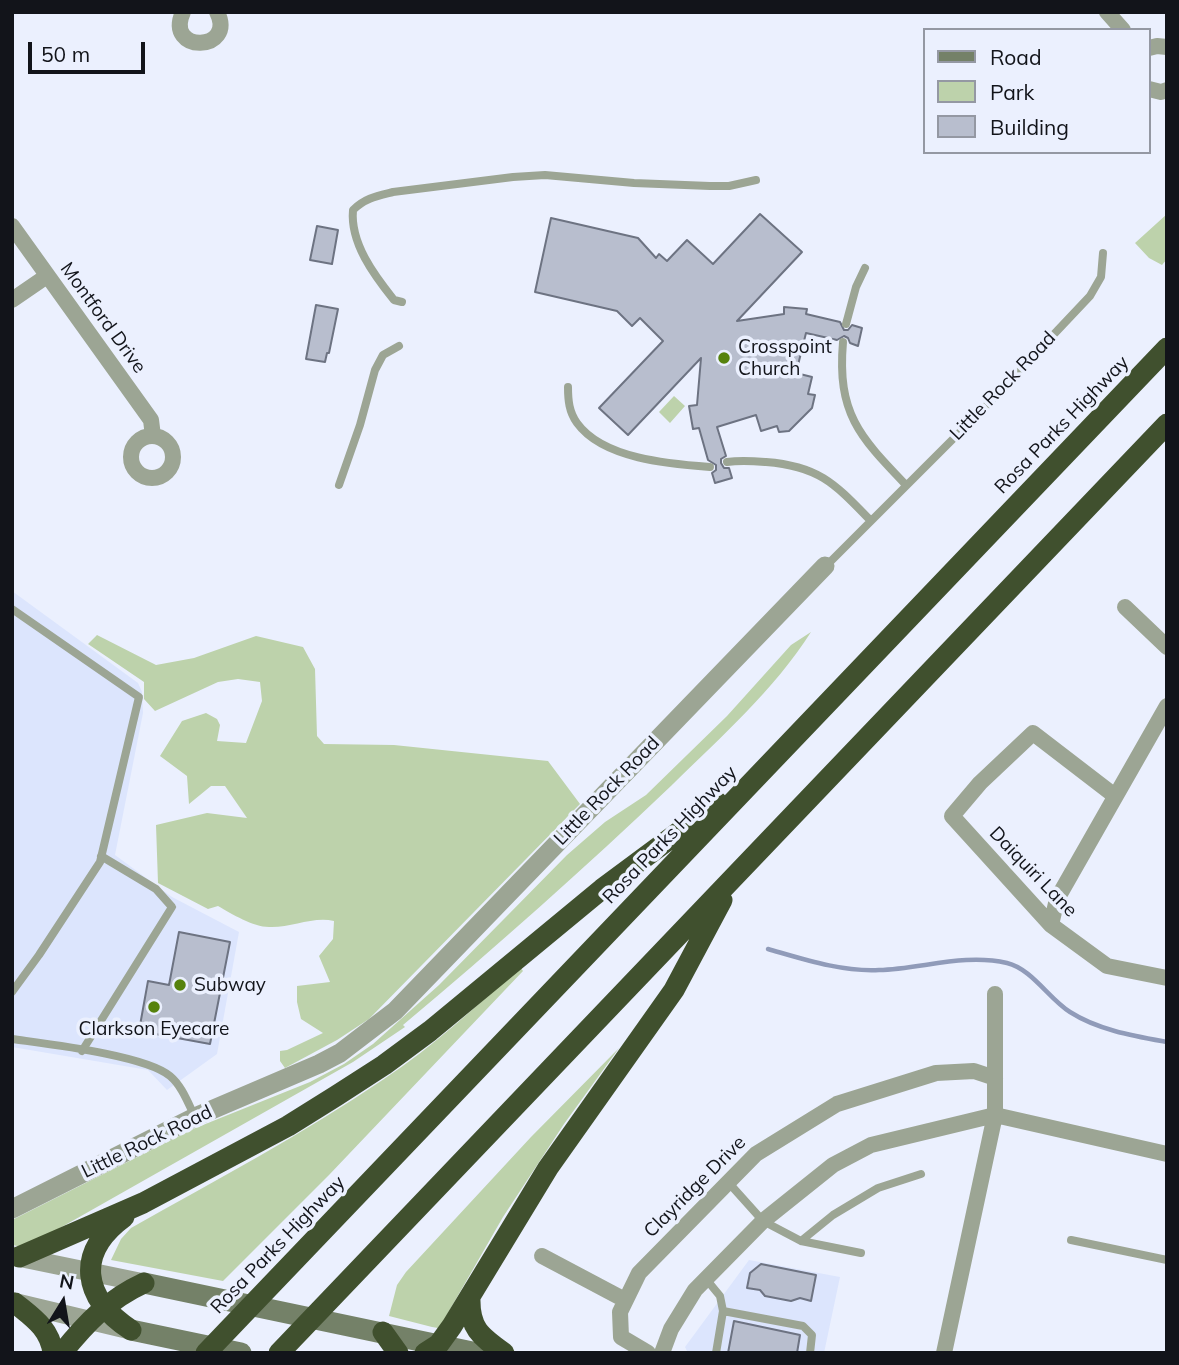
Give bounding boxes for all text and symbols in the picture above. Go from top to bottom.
scale bar [32,28,149,72]
legend [923,28,1151,154]
text: 50 m [41,41,90,67]
text: Road [990,44,1041,70]
text: Park [990,79,1034,105]
text: Building [990,114,1069,140]
street label: Montford Drive [55,258,151,378]
street label: Little Rock Road [945,327,1061,445]
place label: Crosspoint Church [738,336,832,380]
marker: Crosspoint Church [716,350,732,366]
street label: Rosa Parks Highway [990,351,1134,499]
street label: Little Rock Road [549,732,665,850]
street label: Rosa Parks Highway [598,761,742,909]
street label: Daiquiri Lane [984,822,1082,922]
place label: Subway [194,974,266,996]
marker: Subway [172,977,188,993]
marker: Clarkson Eyecare [146,999,162,1015]
place label: Clarkson Eyecare [79,1018,229,1040]
street label: Little Rock Road [78,1101,216,1183]
street label: Clayridge Drive [639,1131,751,1243]
street label: Rosa Parks Highway [206,1171,350,1319]
north arrow [28,1267,98,1337]
text: N [58,1268,76,1295]

